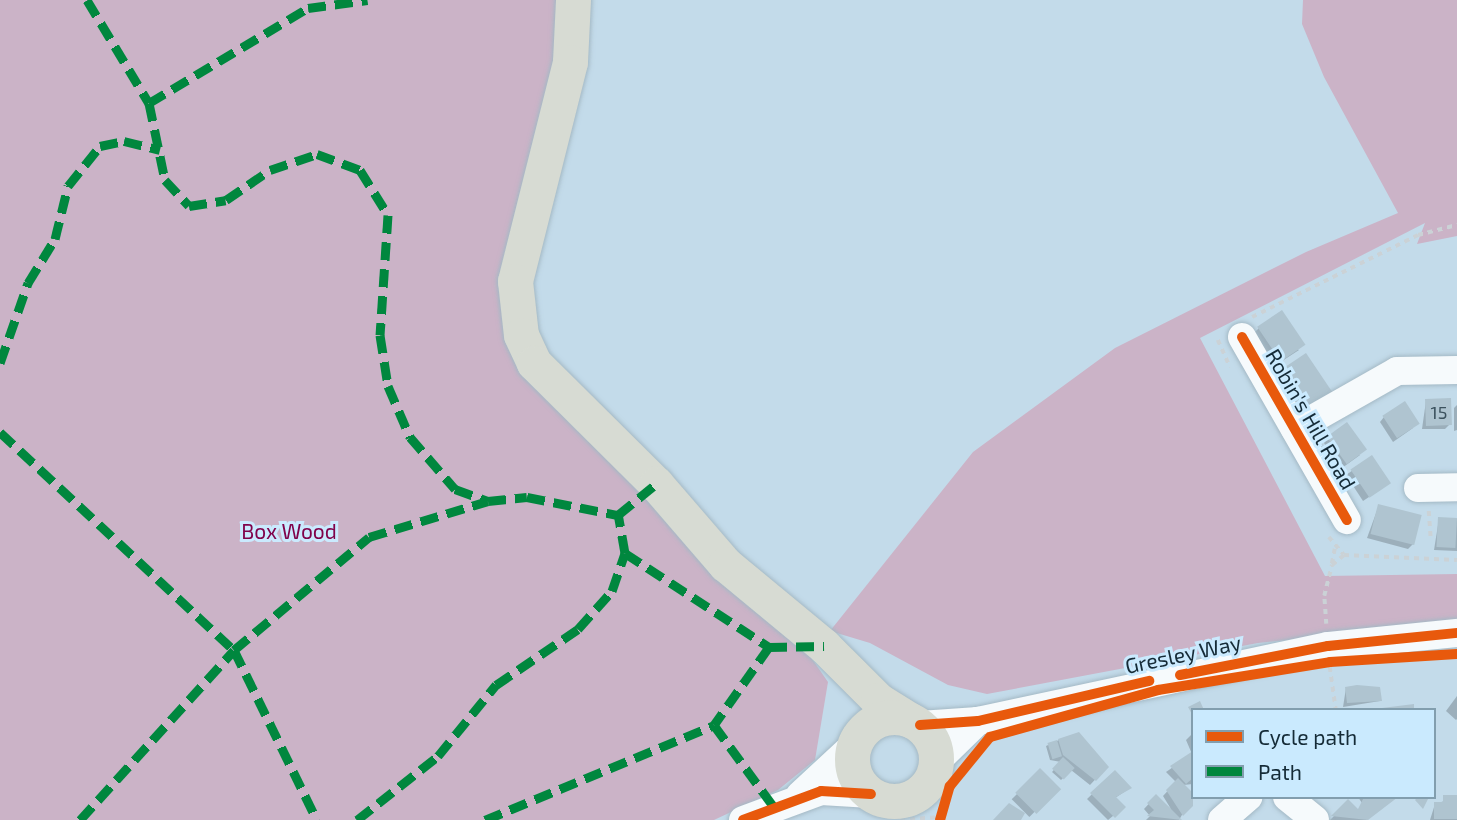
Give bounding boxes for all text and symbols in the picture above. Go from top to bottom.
street label: Robin's Hill Road [1260,344,1362,494]
house number: 15 [1431,401,1447,423]
park label: Box Wood [241,518,337,544]
street label: Gresley Way [1122,629,1244,679]
legend [1191,708,1436,799]
text: Cycle path [1258,724,1357,749]
text: Path [1258,759,1302,784]

